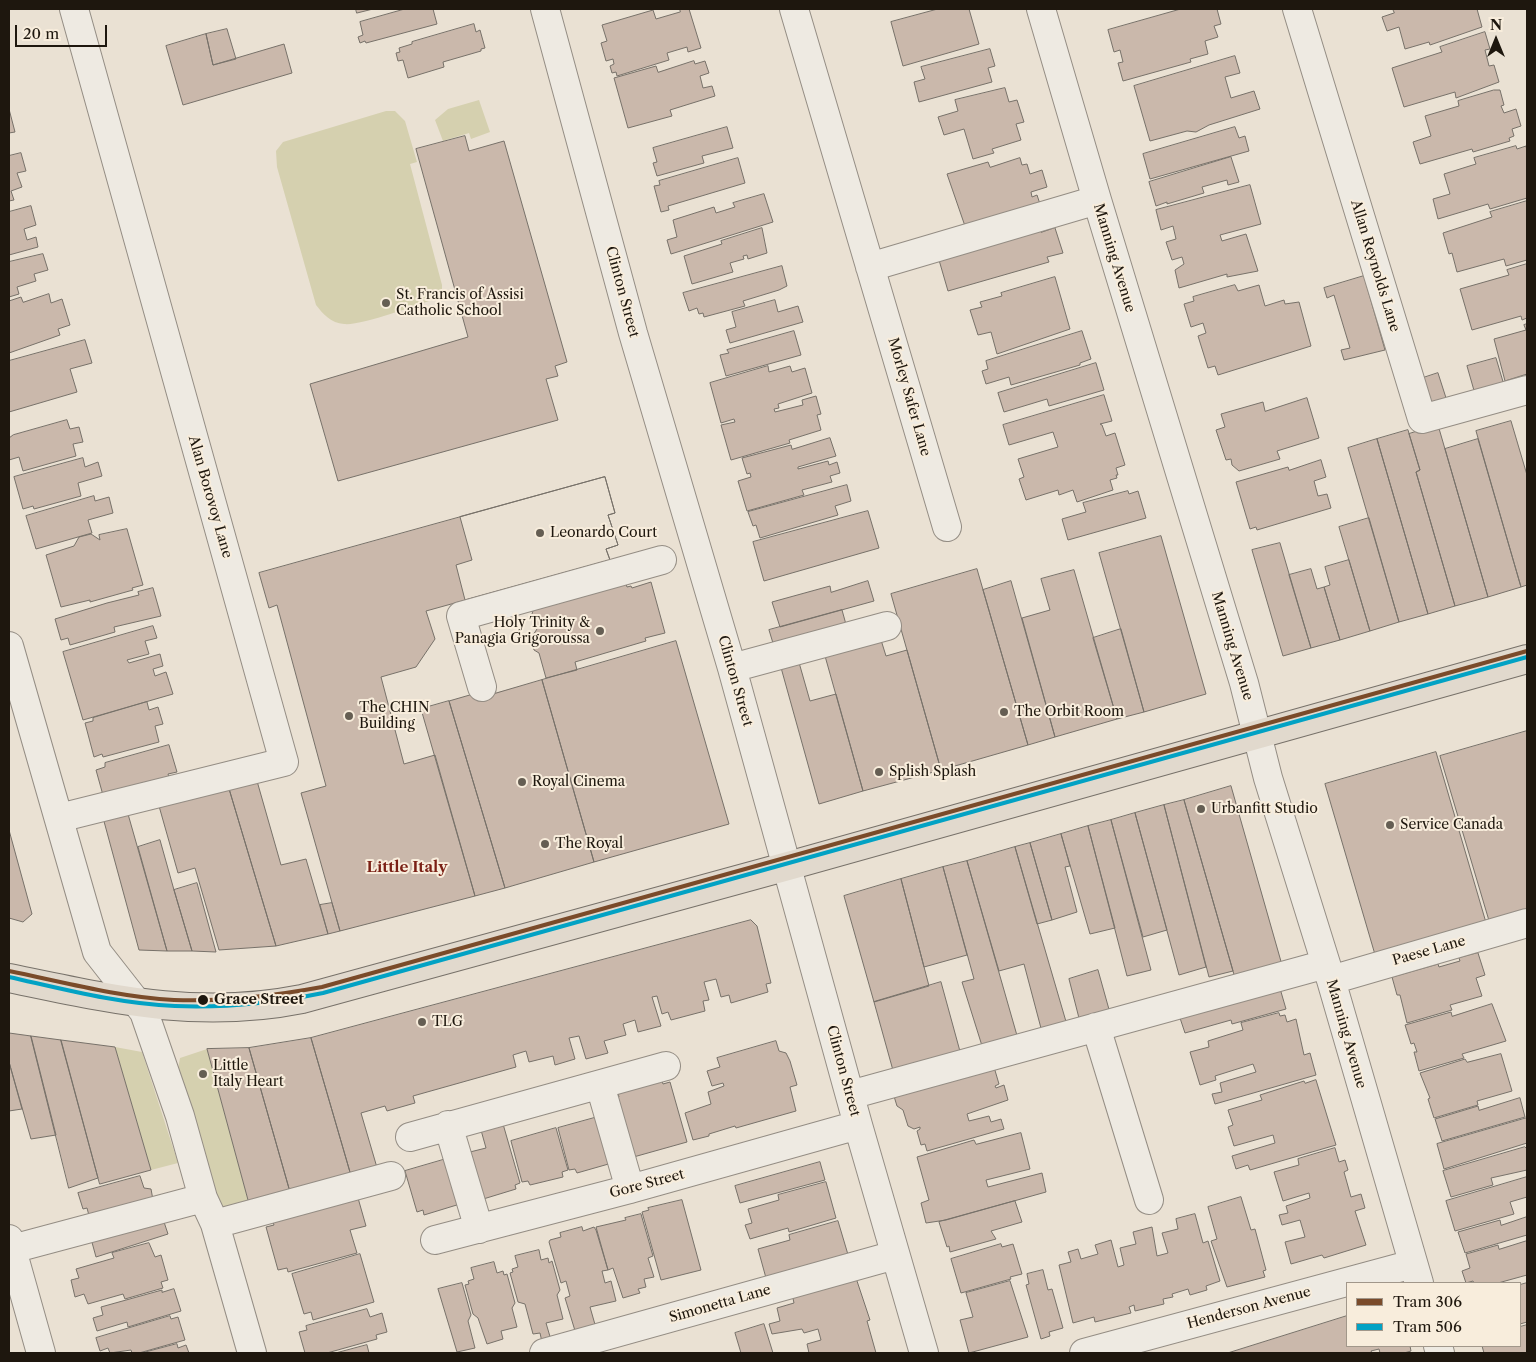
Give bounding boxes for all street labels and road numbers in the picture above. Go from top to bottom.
street label: Allan Reynolds Lane [1347,198,1403,334]
street label: Manning Avenue [1089,202,1139,314]
street label: Clinton Street [602,245,642,339]
street label: Morley Safer Lane [884,336,934,458]
street label: Alan Borovoy Lane [184,434,236,560]
street label: Manning Avenue [1207,590,1257,702]
street label: Clinton Street [714,634,756,728]
street label: Paese Lane [1391,933,1467,969]
street label: Manning Avenue [1322,977,1370,1091]
street label: Clinton Street [823,1024,863,1118]
street label: Gore Street [608,1166,686,1202]
street label: Simonetta Lane [667,1281,773,1327]
street label: Henderson Avenue [1185,1283,1313,1333]

